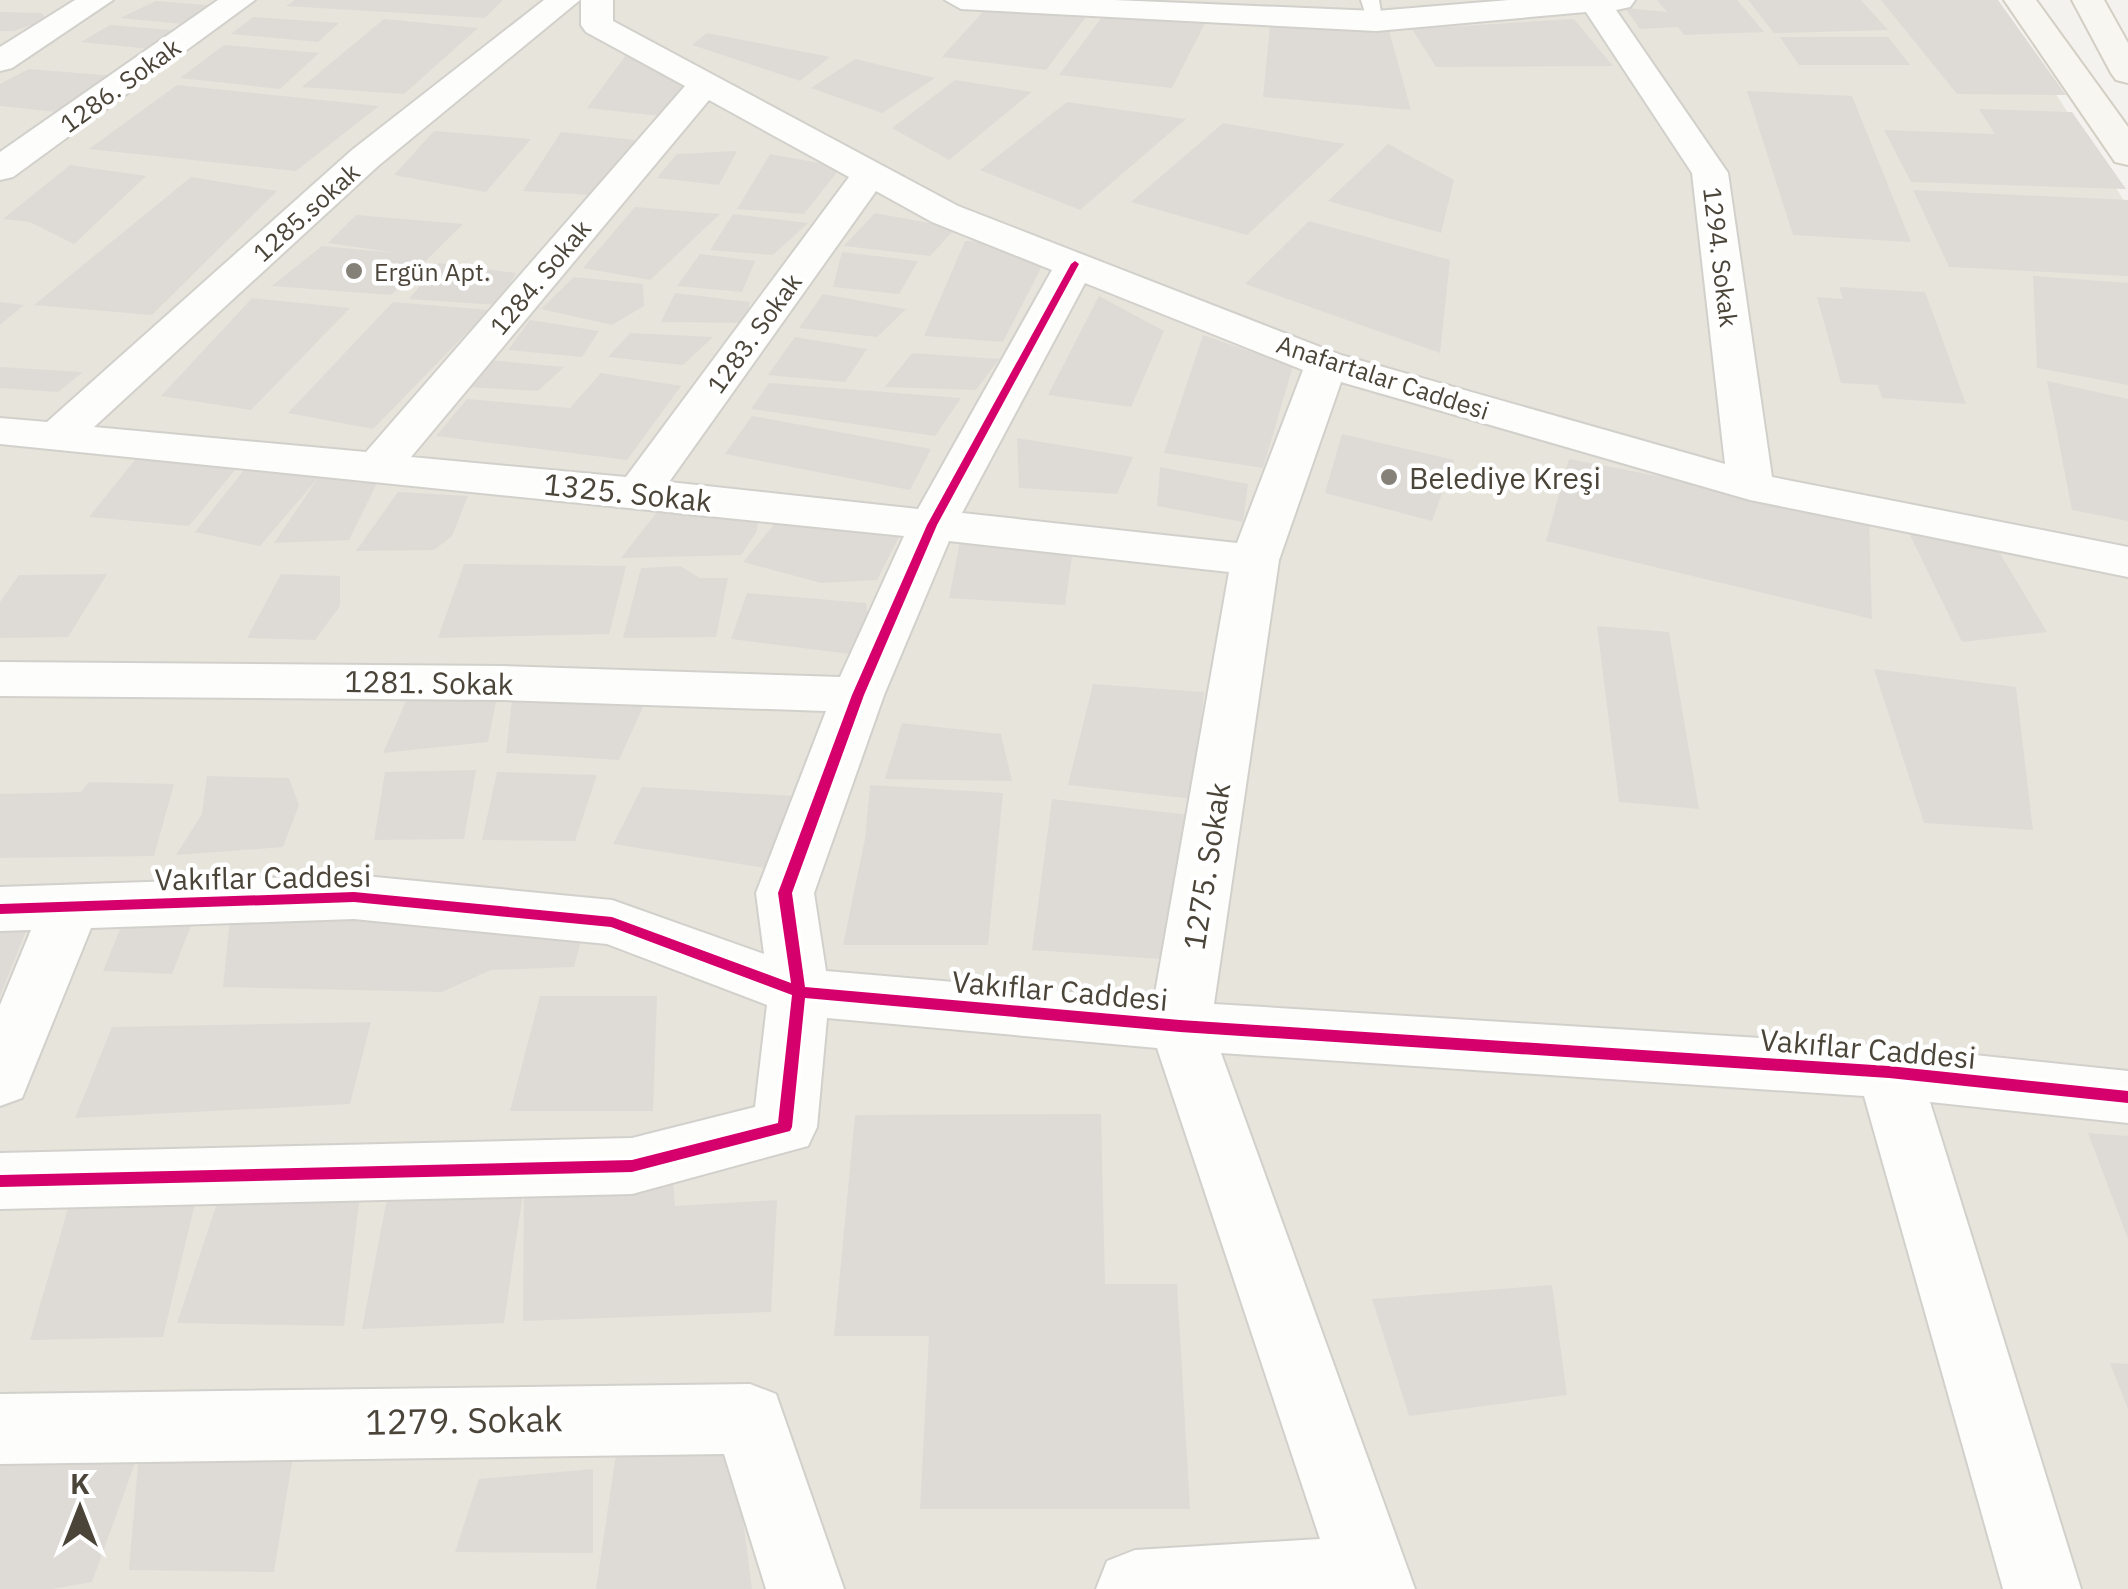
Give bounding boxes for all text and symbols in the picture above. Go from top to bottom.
street label: 1286. Sokak [53,30,187,140]
street label: 1285.sokak [246,155,366,269]
street label: 1294. Sokak [1696,185,1746,329]
street label: 1284. Sokak [482,212,598,342]
place label: Ergün Apt. [374,255,491,288]
marker: Ergün Apt. [343,260,365,282]
street label: 1283. Sokak [699,266,809,400]
street label: Anafartalar Caddesi [1272,327,1494,427]
place label: Belediye Kreşi [1409,458,1601,497]
street label: 1325. Sokak [542,464,714,520]
marker: Belediye Kreşi [1378,466,1400,488]
street label: 1281. Sokak [344,661,514,703]
street label: 1275. Sokak [1174,779,1239,952]
street label: Vakıflar Caddesi [154,856,372,898]
street label: Vakıflar Caddesi [950,961,1170,1019]
street label: Vakıflar Caddesi [1758,1019,1978,1077]
street label: 1279. Sokak [365,1395,563,1445]
north arrow [30,1459,130,1559]
text: K [70,1465,90,1502]

